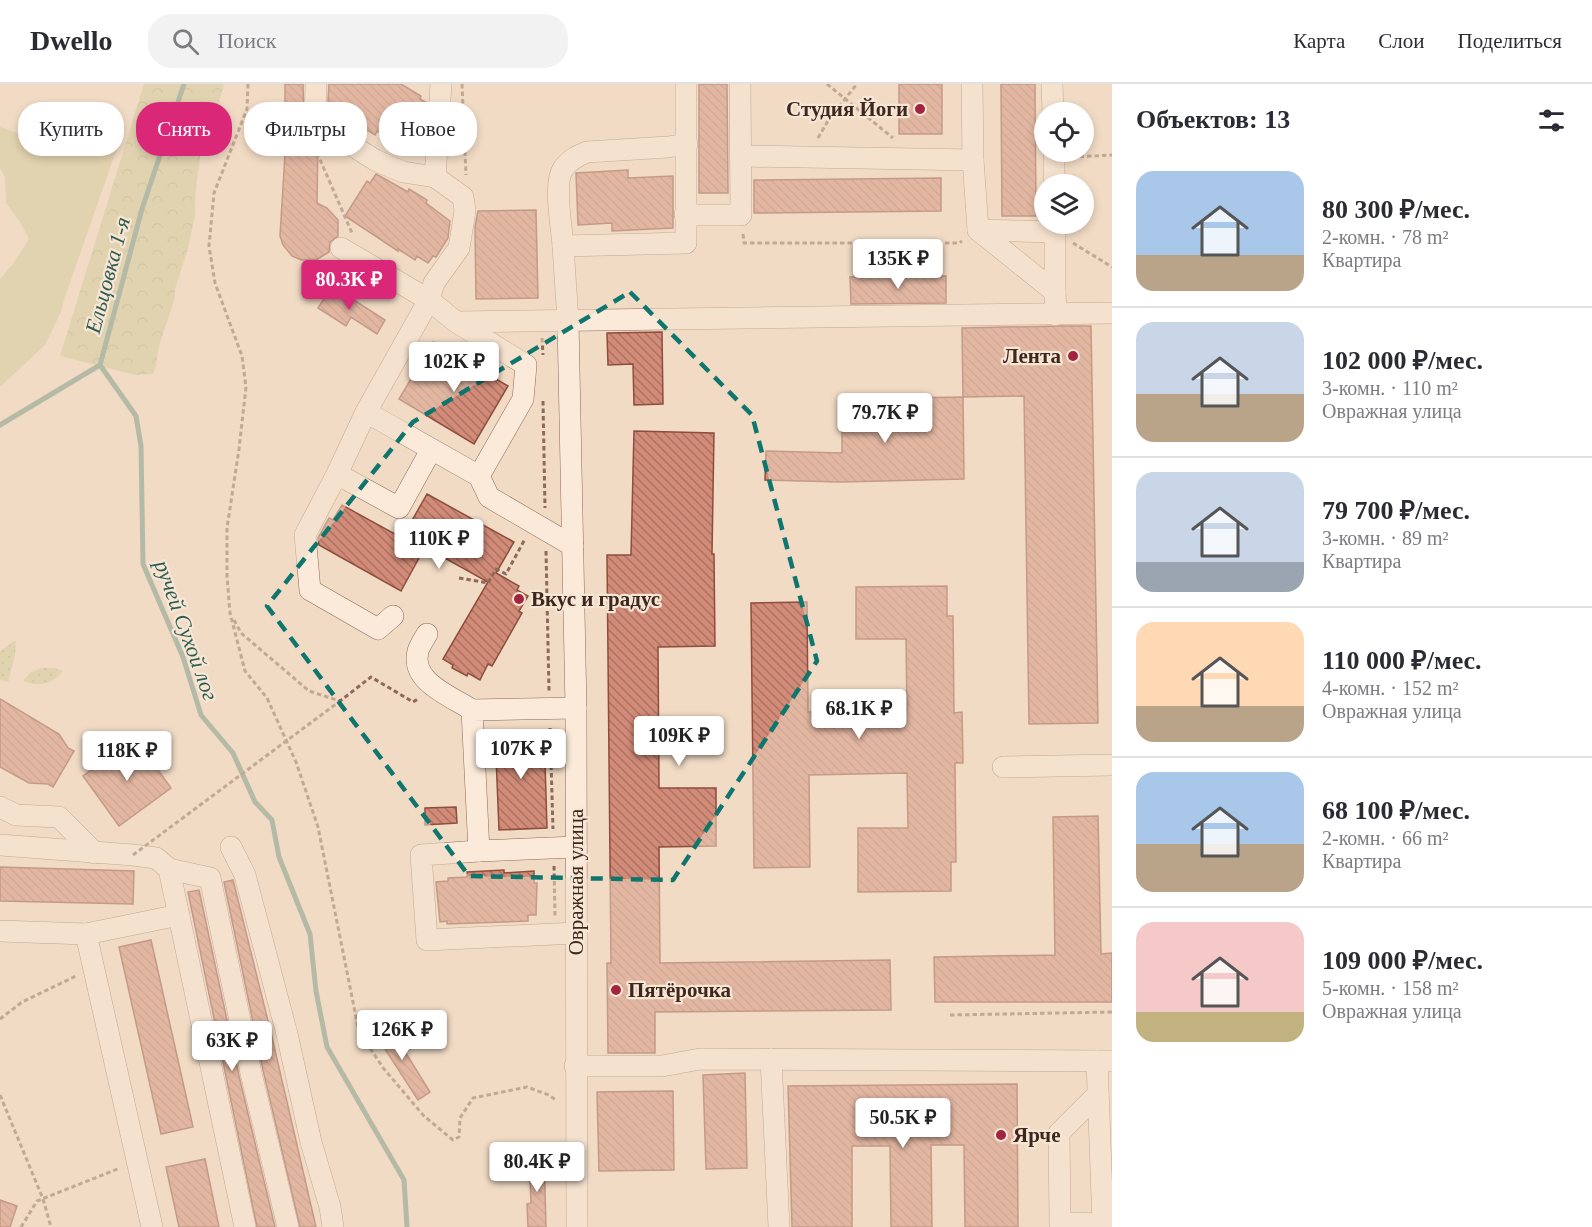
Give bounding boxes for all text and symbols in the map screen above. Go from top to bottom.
search box [148,14,568,68]
text: Dwello [30,25,112,56]
icon: search [169,25,202,58]
text: Поиск [217,28,277,53]
text: Карта [1293,29,1345,53]
text: Слои [1378,29,1424,53]
text: Поделиться [1457,29,1562,53]
place label: Студия Йоги [786,97,908,121]
chip: Купить [18,102,124,156]
chip: Снять [136,102,232,156]
chip: Фильтры [244,102,367,156]
chip: Новое [379,102,477,156]
marker: Студия Йоги [913,102,927,116]
map controls [1034,102,1094,234]
button: locate [1034,102,1094,162]
icon: filters [1535,104,1568,137]
text: Объектов: 13 [1136,105,1290,134]
button: layers [1034,174,1094,234]
icon: home [1184,195,1256,267]
text: 80 300 ₽/мес. [1322,195,1470,224]
water label: Ельцовка 1-я [80,214,135,337]
text: 2-комн. · 78 m² [1322,226,1449,248]
pin: 135K ₽ [849,239,947,290]
text: 135K ₽ [867,247,929,269]
text: Квартира [1322,249,1401,271]
pin: 80.3K ₽ [294,260,404,311]
text: 80.3K ₽ [315,268,383,290]
pin: 102K ₽ [405,342,503,393]
place label: Лента [1003,344,1061,368]
icon: home [1184,346,1256,418]
text: 102 000 ₽/мес. [1322,346,1483,375]
marker: Лента [1066,349,1080,363]
text: 102K ₽ [423,350,485,372]
text: 3-комн. · 110 m² [1322,377,1458,399]
pin: 79.7K ₽ [830,393,940,444]
text: Овражная улица [1322,400,1462,422]
text: 79.7K ₽ [851,401,919,423]
icon: home [1184,496,1256,568]
text: 79 700 ₽/мес. [1322,496,1470,525]
pin: 110K ₽ [390,519,488,570]
text: 110K ₽ [408,527,470,549]
text: 3-комн. · 89 m² [1322,527,1449,549]
text: Квартира [1322,550,1401,572]
water label: ручей Сухой лог [149,555,224,704]
place label: Вкус и градус [531,587,660,611]
marker: Вкус и градус [512,592,526,606]
icon: home [1184,646,1256,718]
text: 110 000 ₽/мес. [1322,646,1482,675]
text: 4-комн. · 152 m² [1322,677,1459,699]
pin: 68.1K ₽ [804,689,914,740]
text: 68.1K ₽ [825,697,893,719]
text: Овражная улица [1322,700,1462,722]
pin: 109K ₽ [630,716,728,767]
text: 109K ₽ [648,724,710,746]
pin: 107K ₽ [472,729,570,780]
pin: 118K ₽ [78,731,176,782]
text: 107K ₽ [490,737,552,759]
text: 118K ₽ [96,739,158,761]
icon: home [1184,796,1256,868]
text: 68 100 ₽/мес. [1322,796,1470,825]
street label: Овражная улица [564,808,588,955]
text: 2-комн. · 66 m² [1322,827,1449,849]
text: Квартира [1322,850,1401,872]
icon: home [1184,946,1256,1018]
text: 109 000 ₽/мес. [1322,946,1483,975]
text: 5-комн. · 158 m² [1322,977,1459,999]
place label: Пятёрочка [628,978,732,1002]
marker: Пятёрочка [609,983,623,997]
text: Овражная улица [1322,1000,1462,1022]
pin: 126K ₽ [353,1010,451,1061]
text: 126K ₽ [371,1018,433,1040]
pin: 63K ₽ [190,1021,274,1072]
text: 63K ₽ [206,1029,258,1051]
pin: 50.5K ₽ [848,1098,958,1149]
text: 50.5K ₽ [869,1106,937,1128]
place label: Ярче [1013,1123,1061,1147]
marker: Ярче [994,1128,1008,1142]
pin: 80.4K ₽ [482,1142,592,1193]
text: 80.4K ₽ [503,1150,571,1172]

